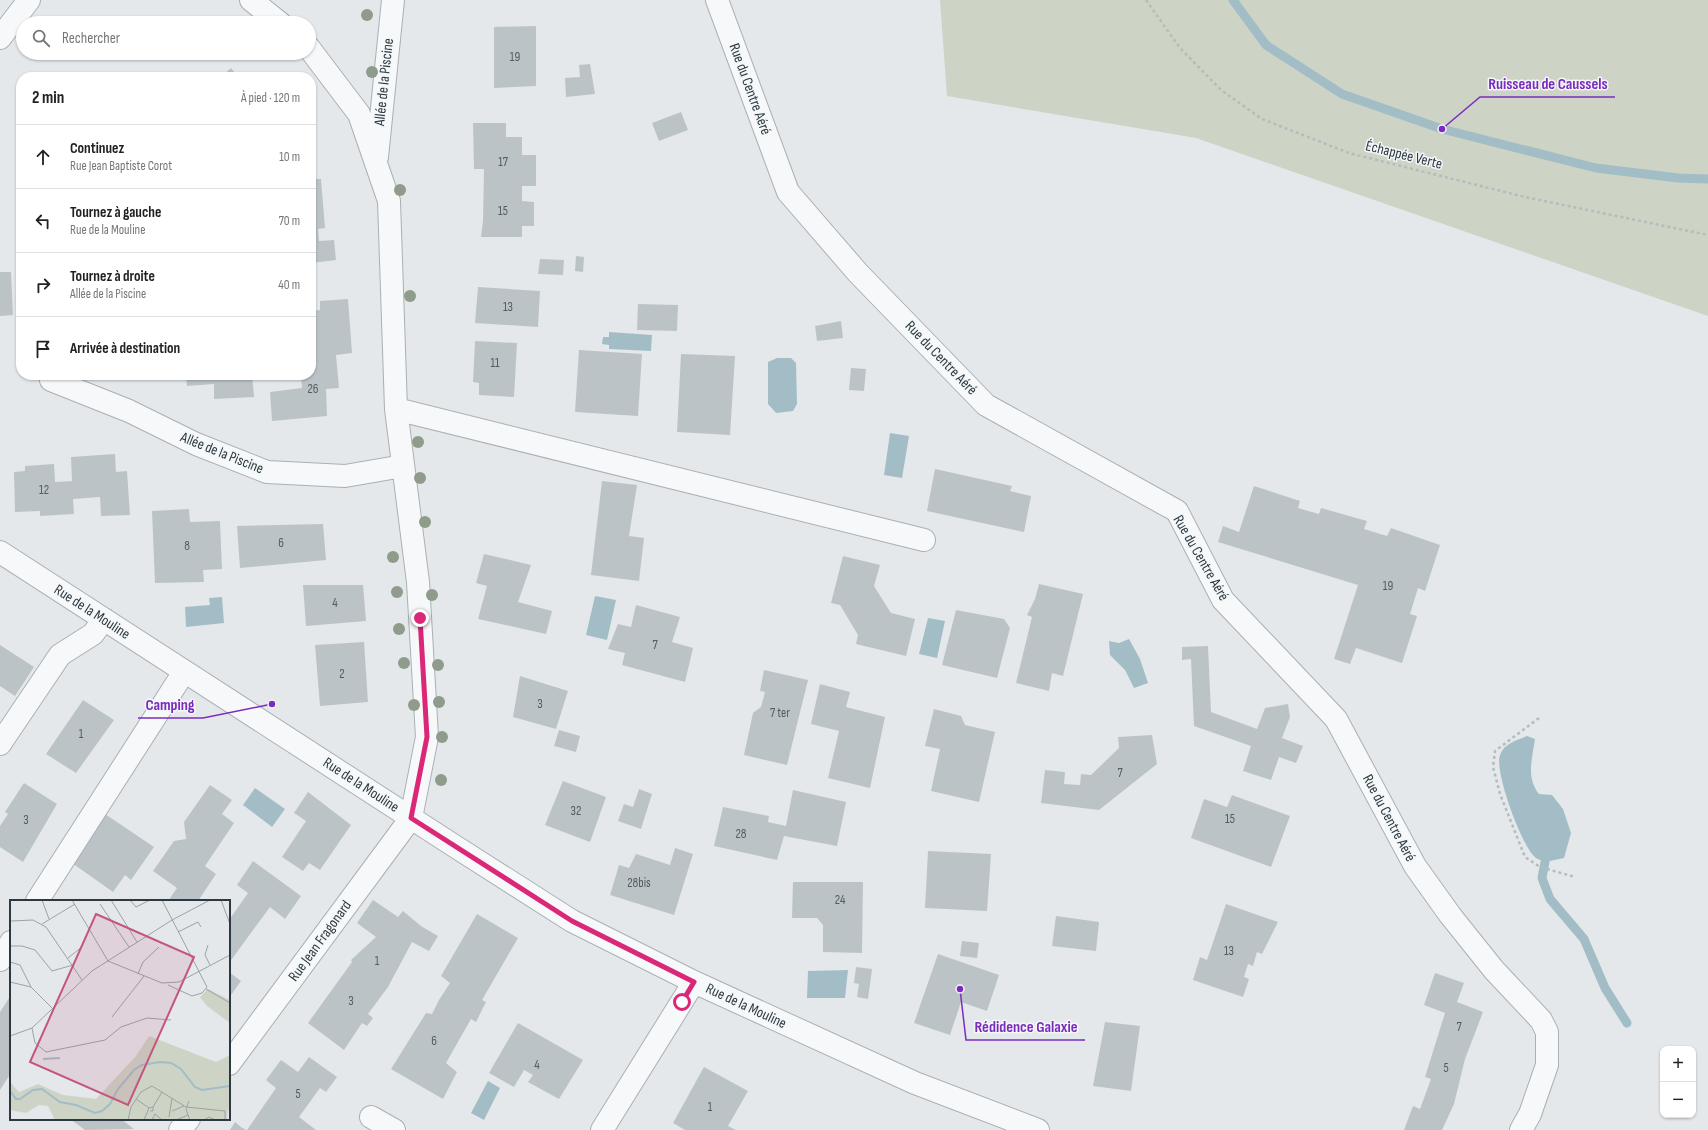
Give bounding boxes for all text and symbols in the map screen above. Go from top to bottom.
search box [16,16,316,60]
icon: search [30,27,52,49]
text: Rechercher [62,29,120,48]
street label: Allée de la Piscine [370,37,398,128]
street label: Rue du Centre Aéré [725,41,775,137]
house number: 19 [510,49,520,65]
callout: Ruisseau de Caussels [1480,69,1615,97]
text: Ruisseau de Caussels [1488,75,1608,94]
text: 2 min [32,88,64,108]
text: À pied · 120 m [241,90,300,106]
street label: Échappée Verte [1364,136,1444,174]
text: Continuez [70,139,124,158]
icon: ahead [32,146,54,168]
text: 10 m [279,149,300,165]
house number: 17 [498,154,509,170]
text: Rue Jean Baptiste Corot [70,158,172,174]
text: Tournez à gauche [70,203,161,222]
house number: 15 [498,203,508,219]
icon: left [32,210,54,232]
text: 70 m [279,213,300,229]
text: Rue de la Mouline [70,222,145,238]
text: Tournez à droite [70,267,155,286]
icon: right [32,274,54,296]
text: 40 m [278,277,300,293]
text: Allée de la Piscine [70,286,146,302]
house number: 13 [503,299,513,315]
street label: Rue du Centre Aéré [901,317,981,399]
icon: arrive [32,338,54,360]
text: Arrivée à destination [70,339,180,358]
house number: 11 [490,355,500,371]
house number: 26 [307,381,319,397]
street label: Allée de la Piscine [177,427,266,478]
house number: 12 [39,482,49,498]
street label: Rue du Centre Aéré [1169,512,1233,604]
house number: 6 [278,535,284,551]
house number: 8 [184,538,190,554]
house number: 19 [1383,578,1393,594]
street label: Rue de la Mouline [50,580,134,644]
house number: 4 [332,595,338,611]
route end [411,609,429,627]
house number: 7 [652,637,658,653]
house number: 2 [339,666,345,682]
callout: Camping [138,690,203,718]
text: Camping [145,696,195,715]
house number: 3 [537,696,543,712]
house number: 7 ter [770,705,790,721]
house number: 1 [79,726,84,742]
street label: Rue de la Mouline [319,753,403,817]
house number: 7 [1117,765,1123,781]
street label: Rue du Centre Aéré [1358,771,1420,865]
house number: 32 [571,803,581,819]
house number: 15 [1225,811,1235,827]
house number: 3 [23,812,29,828]
house number: 28 [735,826,747,842]
house number: 28bis [627,875,651,891]
house number: 24 [835,892,846,908]
street label: Rue Jean Fragonard [284,897,356,985]
inset map [10,900,230,1120]
house number: 13 [1224,943,1234,959]
house number: 1 [375,953,380,969]
street label: Rue de la Mouline [703,979,789,1033]
house number: 3 [348,993,354,1009]
route start [673,993,691,1011]
callout: Rédidence Galaxie [966,1012,1085,1040]
text: Rédidence Galaxie [974,1018,1078,1037]
house number: 7 [1456,1019,1462,1035]
house number: 6 [431,1033,437,1049]
map controls [1660,1046,1696,1118]
button: + [1660,1046,1696,1082]
house number: 4 [534,1057,540,1073]
house number: 5 [1443,1060,1449,1076]
button: − [1660,1082,1696,1118]
house number: 5 [295,1086,301,1102]
house number: 1 [708,1099,713,1115]

